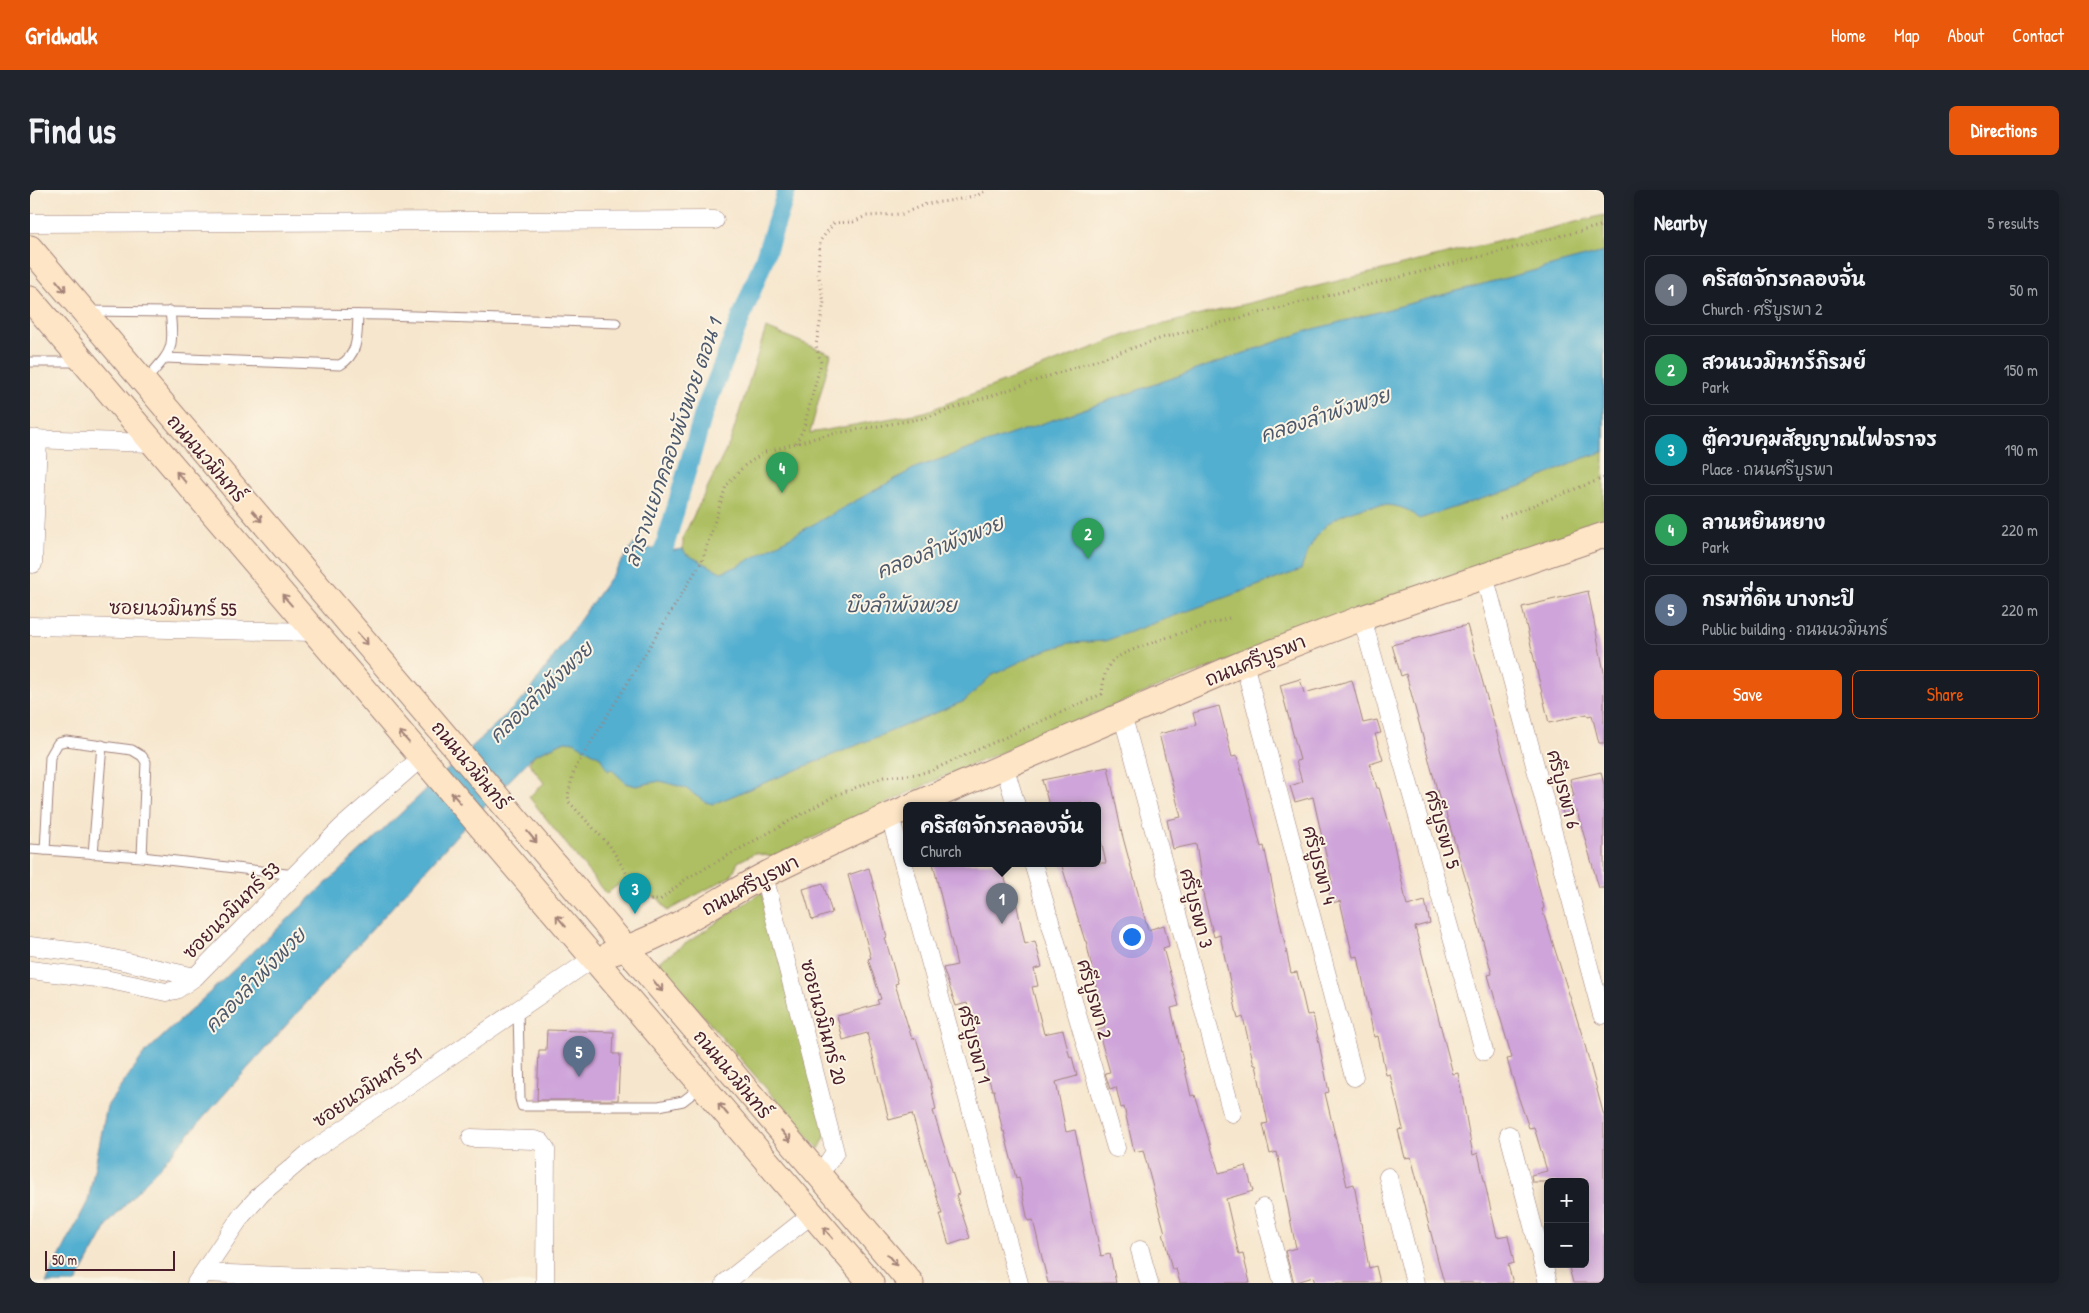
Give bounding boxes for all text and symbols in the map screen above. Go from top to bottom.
text: Gridwalk [25,19,97,51]
text: Home [1831,23,1866,48]
text: Map [1894,23,1919,48]
text: About [1947,23,1984,48]
text: Contact [2012,23,2064,48]
button: Directions [1949,106,2059,155]
text: Find us [30,107,116,154]
text: Nearby [1654,208,1707,237]
text: 5 results [1988,212,2039,234]
text: คริสตจักรคลองจั่น [1702,266,1865,292]
one-way arrow [56,279,67,292]
text: 1 [1668,279,1674,301]
text: 50 m [2010,279,2038,301]
text: Church · ศรีบูรพา 2 [1702,298,1823,320]
water label: ลำรางแยกคลองพังพวย ตอน 1 [617,313,729,570]
text: สวนนวมินทร์ภิรมย์ [1702,349,1866,375]
text: 2 [1667,359,1675,381]
text: 150 m [2004,359,2038,381]
text: Park [1702,376,1729,398]
water label: คลองลำพังพวย [1256,380,1395,448]
street label: ถนนนวมินทร์ [161,408,253,508]
text: ตู้ควบคุมสัญญาณไฟจราจร [1702,426,1937,452]
text: 3 [1667,439,1675,461]
text: 190 m [2005,439,2038,461]
pin: 4 [766,452,798,493]
text: Place · ถนนศรีบูรพา [1702,458,1833,480]
one-way arrow [176,471,187,484]
water label: คลองลำพังพวย [872,508,1009,584]
one-way arrow [252,509,263,522]
text: ลานหยินหยาง [1702,509,1825,535]
pin: 2 [1072,518,1104,559]
text: 4 [1668,519,1674,541]
text: 220 m [2001,519,2038,541]
text: Park [1702,536,1729,558]
text: กรมที่ดิน บางกะปิ [1702,586,1854,612]
water label: บึงลำพังพวย [845,591,959,618]
street label: ซอยนวมินทร์ 55 [109,594,237,622]
one-way arrow [281,594,293,607]
text: 5 [1668,599,1674,621]
text: 220 m [2001,599,2038,621]
text: Public building · ถนนนวมินทร์ [1702,618,1888,640]
street label: ถนนศรีบูรพา [1201,628,1310,694]
one-way arrow [358,633,369,646]
water label: คลองลำพังพวย [483,634,600,748]
button: Save [1654,670,1842,719]
button: Share [1852,670,2039,719]
street label: ถนนนวมินทร์ [426,715,516,816]
one-way arrow [399,731,410,744]
street label: ศรีบูรพา 6 [1539,747,1587,832]
street label: ศรีบูรพา 5 [1417,786,1467,872]
one-way arrow [450,791,462,804]
popup [903,802,1101,867]
text: คริสตจักรคลองจั่น [920,813,1084,839]
street label: ศรีบูรพา 4 [1295,823,1343,908]
one-way arrow [526,830,537,843]
text: Church [920,840,961,862]
street label: ถนนศรีบูรพา [697,848,804,923]
street label: ซอยนวมินทร์ 53 [177,856,285,964]
street label: ศรีบูรพา 3 [1172,865,1220,951]
pin: 3 [619,873,651,914]
pin: 1 [986,883,1018,924]
one-way arrow [555,915,566,928]
water label: คลองลำพังพวย [198,920,313,1038]
your location [1119,924,1145,950]
street label: ซอยนวมินทร์ 20 [795,956,853,1088]
street label: ศรีบูรพา 2 [1069,956,1119,1043]
one-way arrow [652,979,663,992]
street label: ศรีบูรพา 1 [950,1002,998,1087]
street label: ถนนนวมินทร์ [688,1024,778,1125]
pin: 5 [563,1036,595,1077]
street label: ซอยนวมินทร์ 51 [307,1041,427,1133]
one-way arrow [717,1103,728,1116]
one-way arrow [780,1130,792,1143]
map controls [1544,1178,1589,1268]
button: + [1544,1178,1589,1223]
button: − [1544,1223,1589,1268]
one-way arrow [823,1226,834,1239]
scale bar [45,1248,175,1271]
text: 50 m [52,1250,77,1269]
one-way arrow [886,1253,897,1266]

